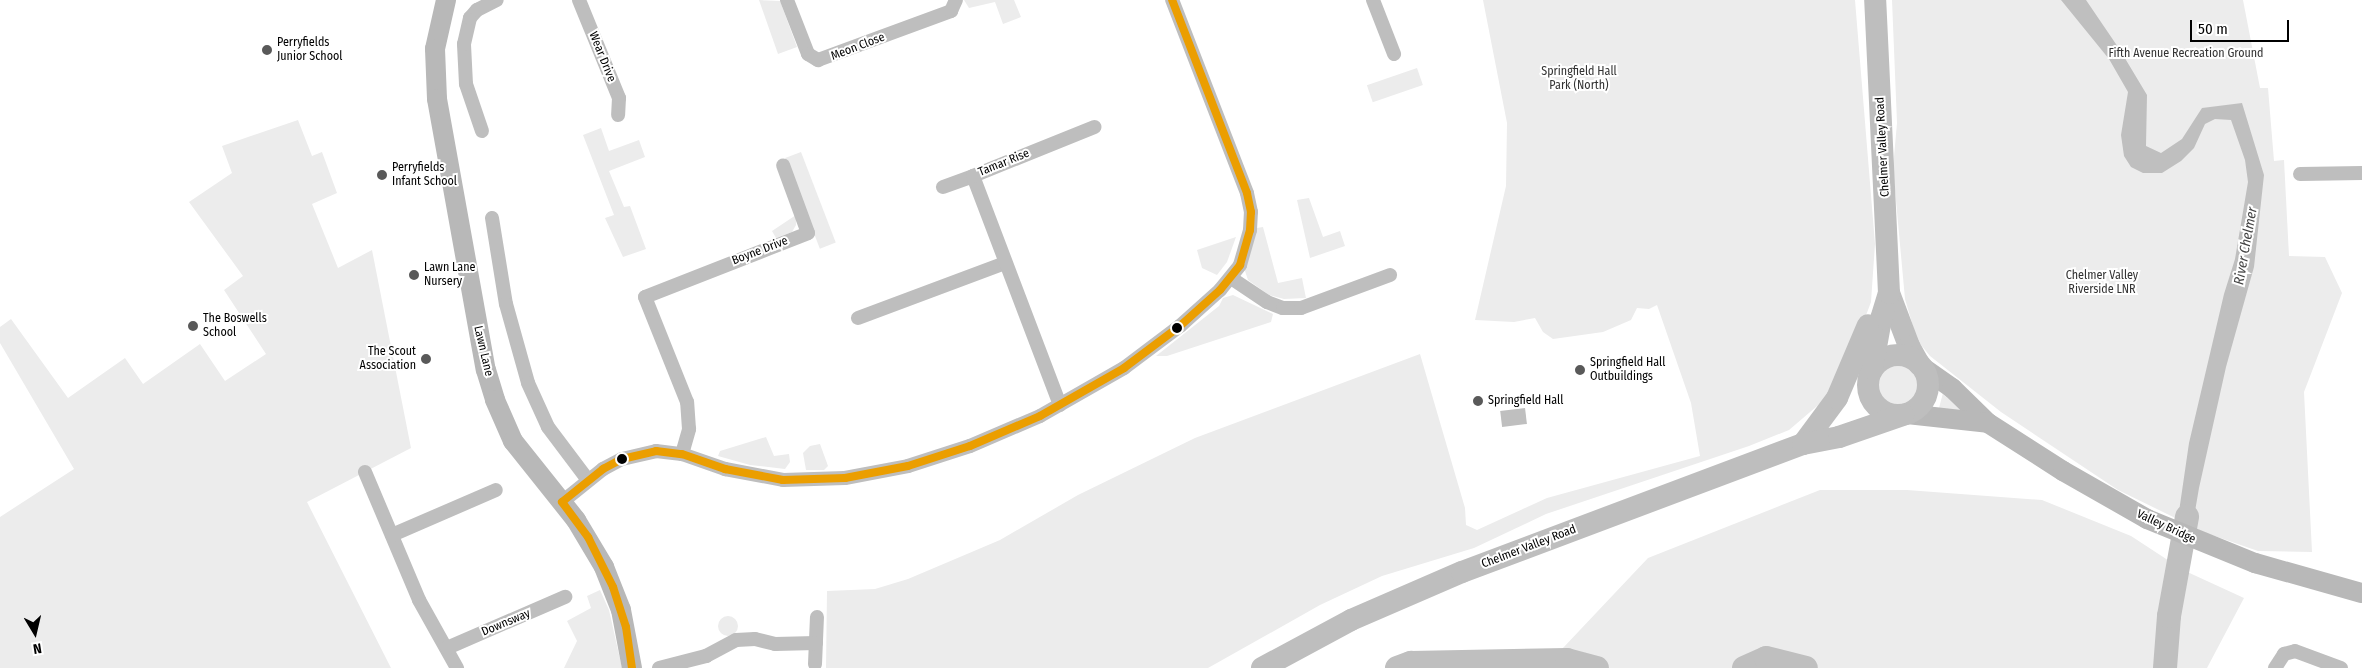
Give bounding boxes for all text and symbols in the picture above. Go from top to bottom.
scale bar [2192,10,2291,42]
text: 50 m [2198,20,2228,38]
street label: Wear Drive [585,30,619,84]
street label: Meon Close [829,30,887,64]
place label: Perryfields Junior School [277,36,342,64]
marker: Perryfields Junior School [261,44,273,56]
park label: Fifth Avenue Recreation Ground [2109,47,2263,61]
park label: Springfield Hall Park (North) [1541,65,1617,93]
street label: Chelmer Valley Road [1873,97,1893,197]
street label: Tamar Rise [976,146,1032,180]
place label: Perryfields Infant School [392,161,457,189]
marker: Perryfields Infant School [376,169,388,181]
water label: River Chelmer [2231,206,2261,286]
street label: Boyne Drive [730,234,790,268]
place label: Lawn Lane Nursery [424,261,475,289]
marker: Lawn Lane Nursery [408,269,420,281]
park label: Chelmer Valley Riverside LNR [2066,269,2138,297]
place label: The Boswells School [203,312,267,340]
marker: The Boswells School [187,320,199,332]
unlabelled marker [1172,323,1182,333]
street label: Lawn Lane [470,324,496,378]
place label: The Scout Association [360,345,416,373]
marker: The Scout Association [420,353,432,365]
place label: Springfield Hall Outbuildings [1590,356,1665,384]
marker: Springfield Hall Outbuildings [1574,364,1586,376]
place label: Springfield Hall [1488,394,1563,408]
marker: Springfield Hall [1472,395,1484,407]
unlabelled marker [617,454,627,464]
street label: Valley Bridge [2134,507,2198,547]
street label: Chelmer Valley Road [1480,522,1578,572]
street label: Downsway [480,606,532,640]
north arrow [10,608,60,658]
text: N [32,639,43,657]

